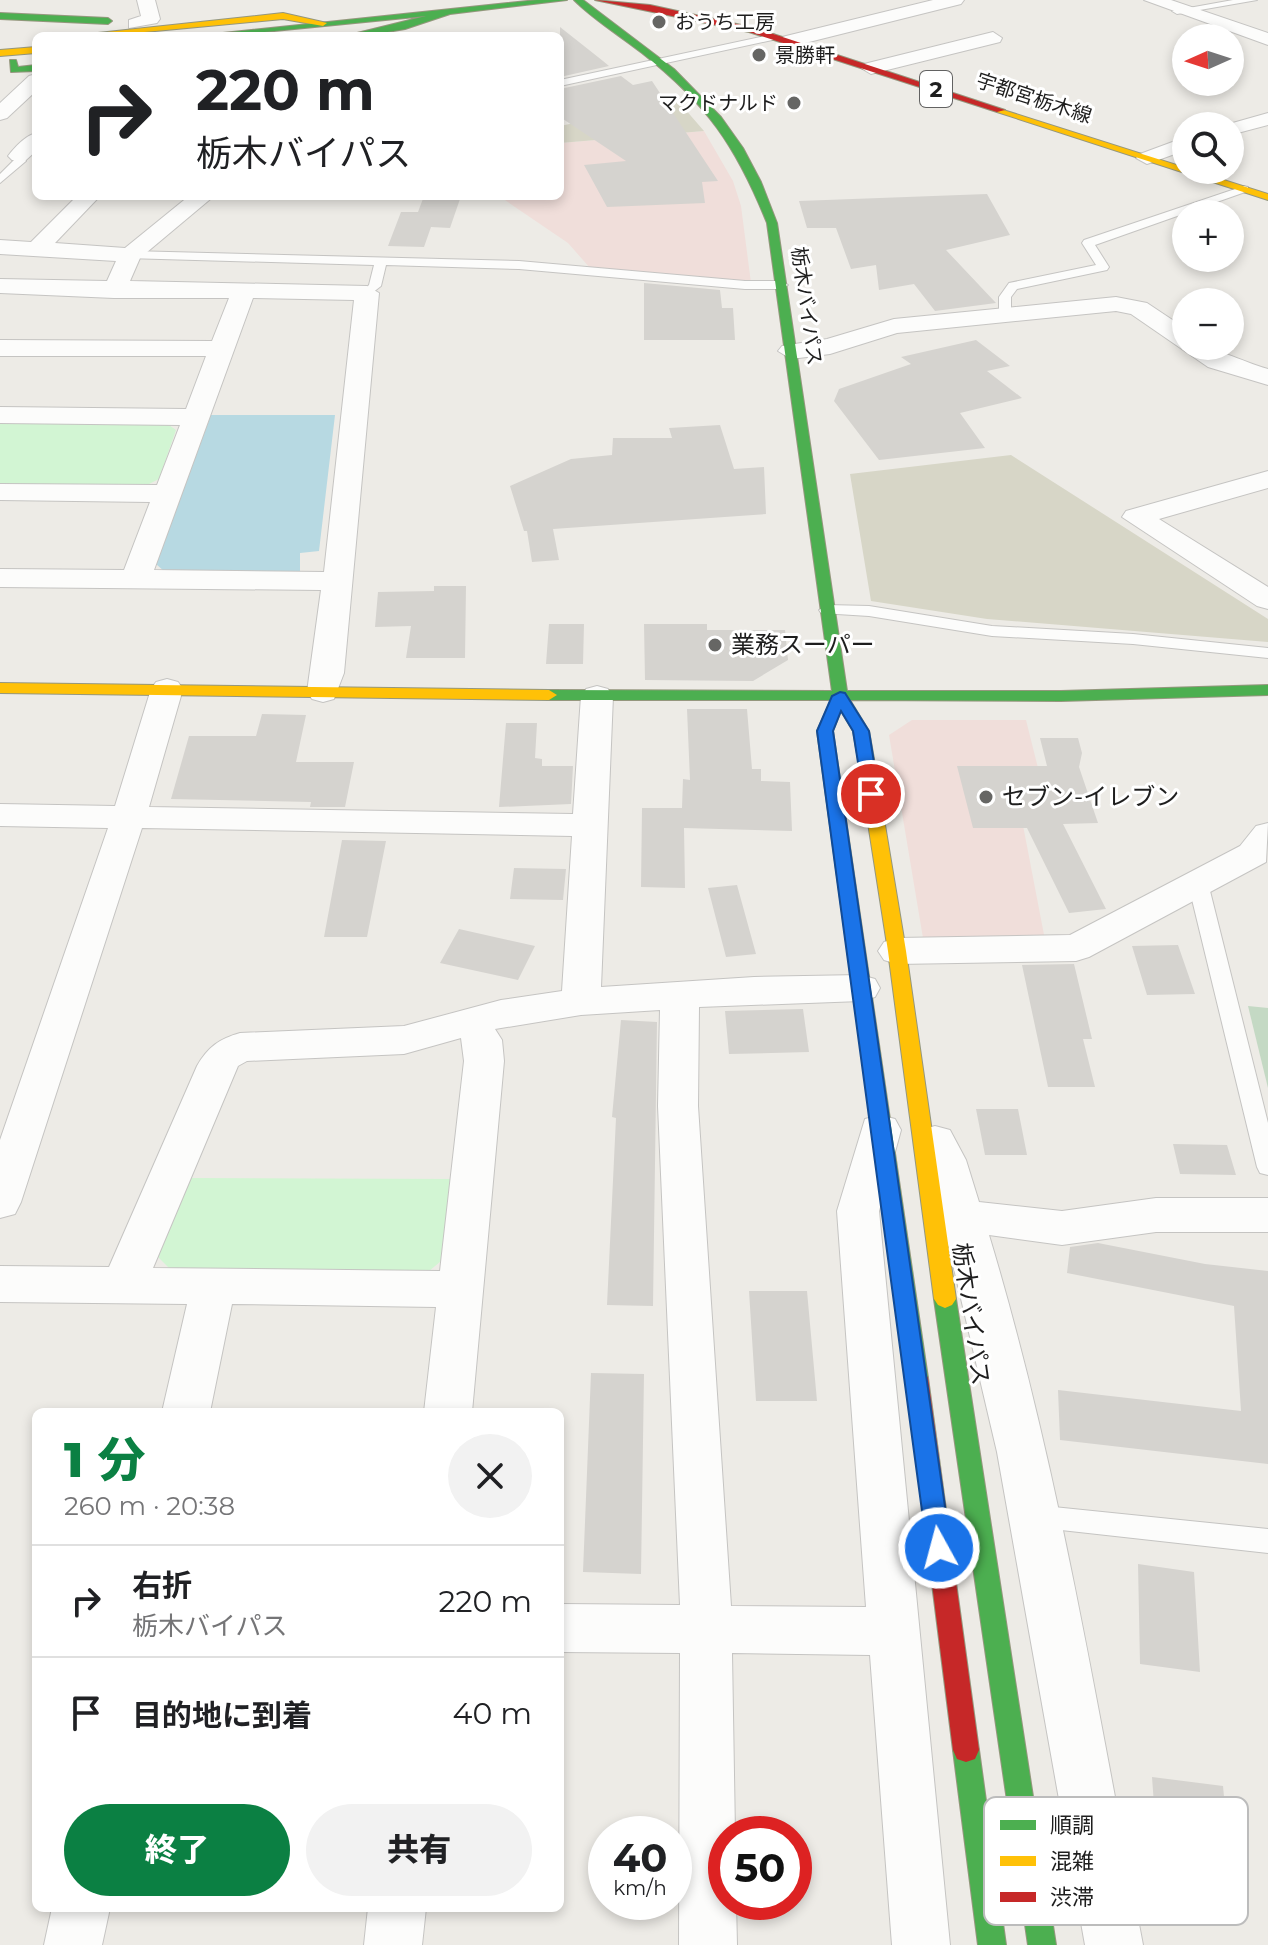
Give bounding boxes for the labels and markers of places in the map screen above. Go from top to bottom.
place label: おうち工房 [675,10,775,34]
marker: おうち工房 [650,13,668,31]
place label: 景勝軒 [775,43,835,67]
marker: 景勝軒 [750,46,768,64]
place label: マクドナルド [658,91,778,115]
marker: マクドナルド [785,94,803,112]
place label: 業務スーパー [731,630,875,659]
marker: 業務スーパー [706,636,724,654]
pin [837,760,905,828]
place label: セブン-イレブン [1002,782,1179,811]
marker: セブン-イレブン [977,788,995,806]

